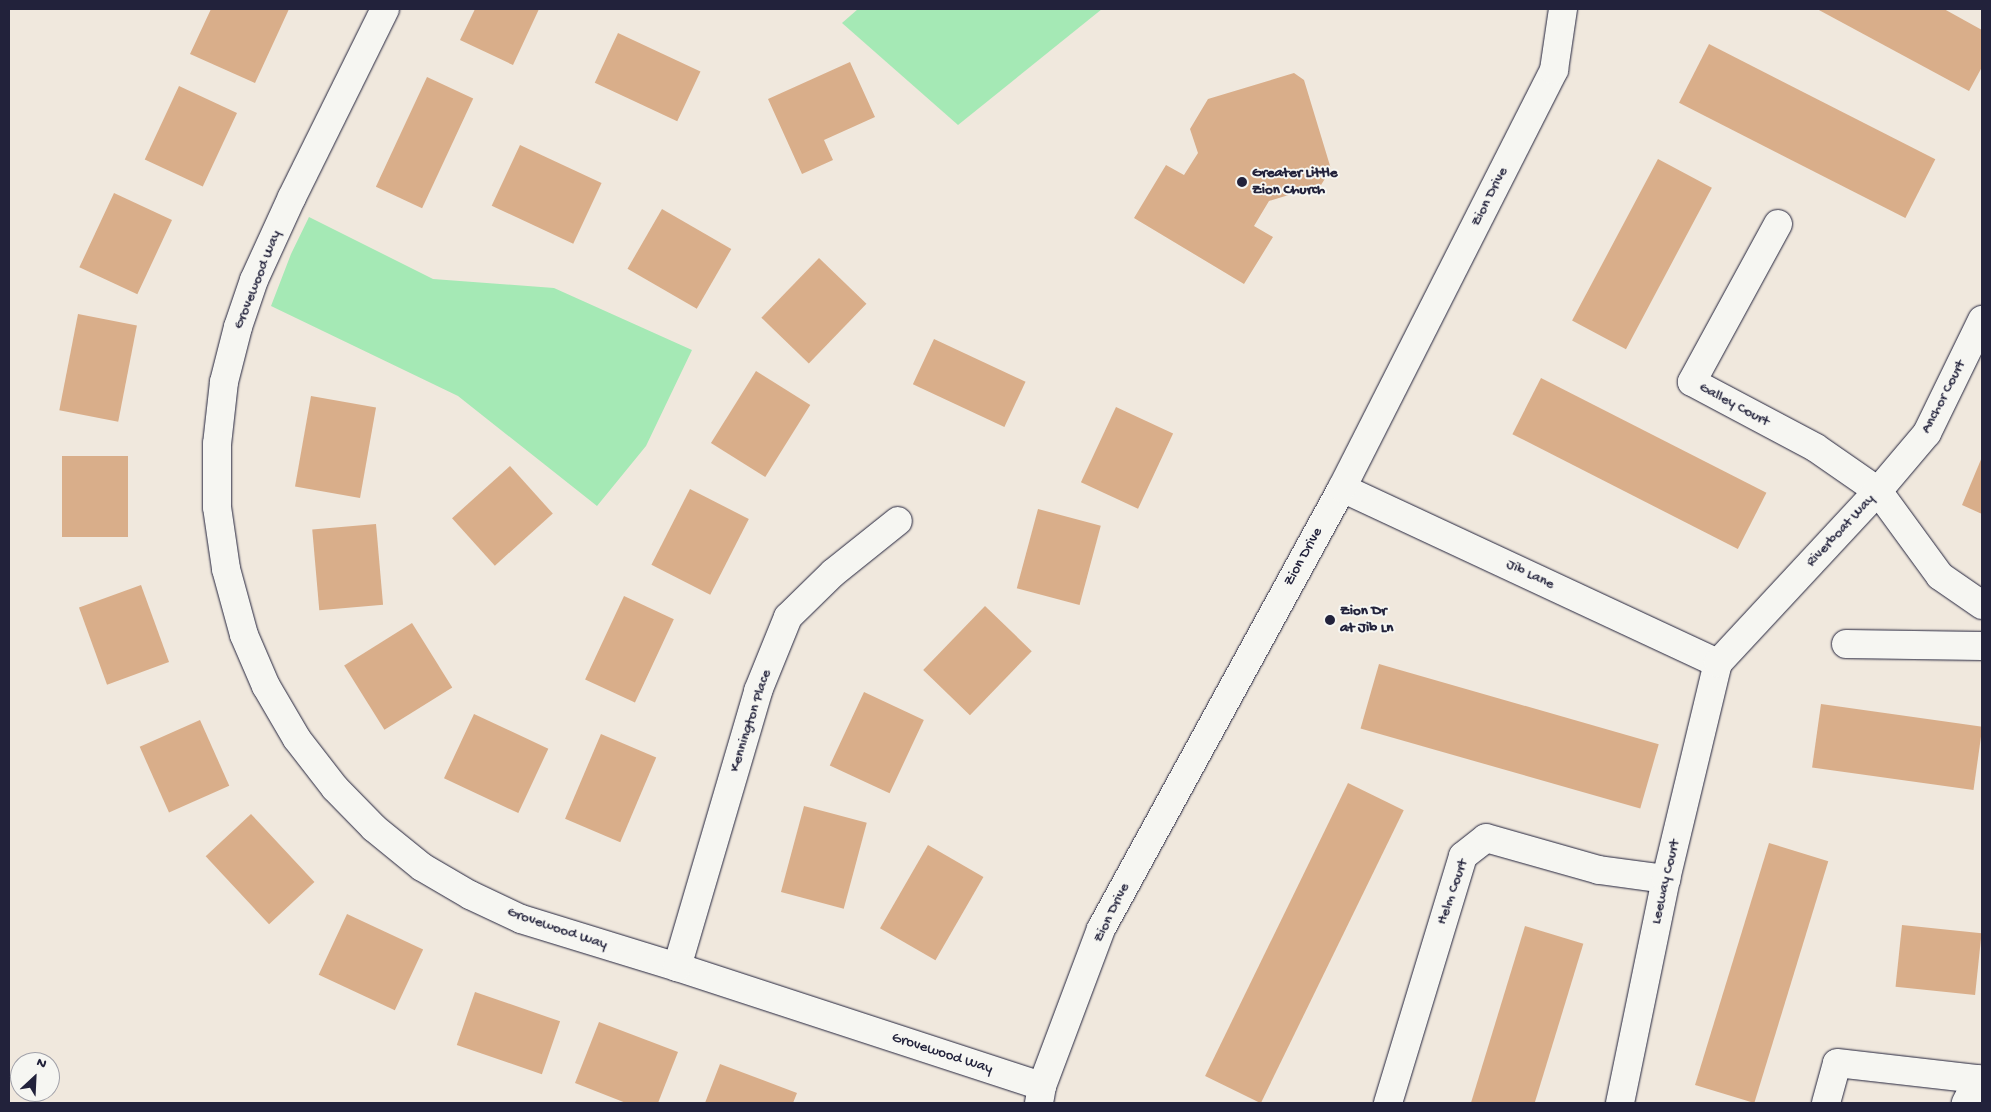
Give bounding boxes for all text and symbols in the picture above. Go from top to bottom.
place label: Greater Little Zion Church [1252,164,1338,199]
street label: Zion Drive [1467,164,1513,230]
marker: Greater Little Zion Church [1236,176,1248,188]
street label: Grovewood Way [230,228,286,332]
street label: Anchor Court [1918,357,1970,437]
street label: Galley Court [1696,379,1772,431]
street label: Riverboat Way [1803,491,1879,571]
street label: Zion Drive [1281,525,1327,589]
street label: Jib Lane [1503,556,1557,594]
place label: Zion Dr at Jib Ln [1340,602,1393,637]
marker: Zion Dr at Jib Ln [1324,614,1336,626]
street label: Kennington Place [726,668,776,774]
street label: Leeway Court [1648,838,1684,926]
street label: Helm Court [1433,857,1473,927]
street label: Zion Drive [1090,880,1134,946]
street label: Grovewood Way [504,903,610,955]
street label: Grovewood Way [889,1029,995,1079]
north arrow [10,1052,60,1102]
text: N [33,1054,49,1073]

